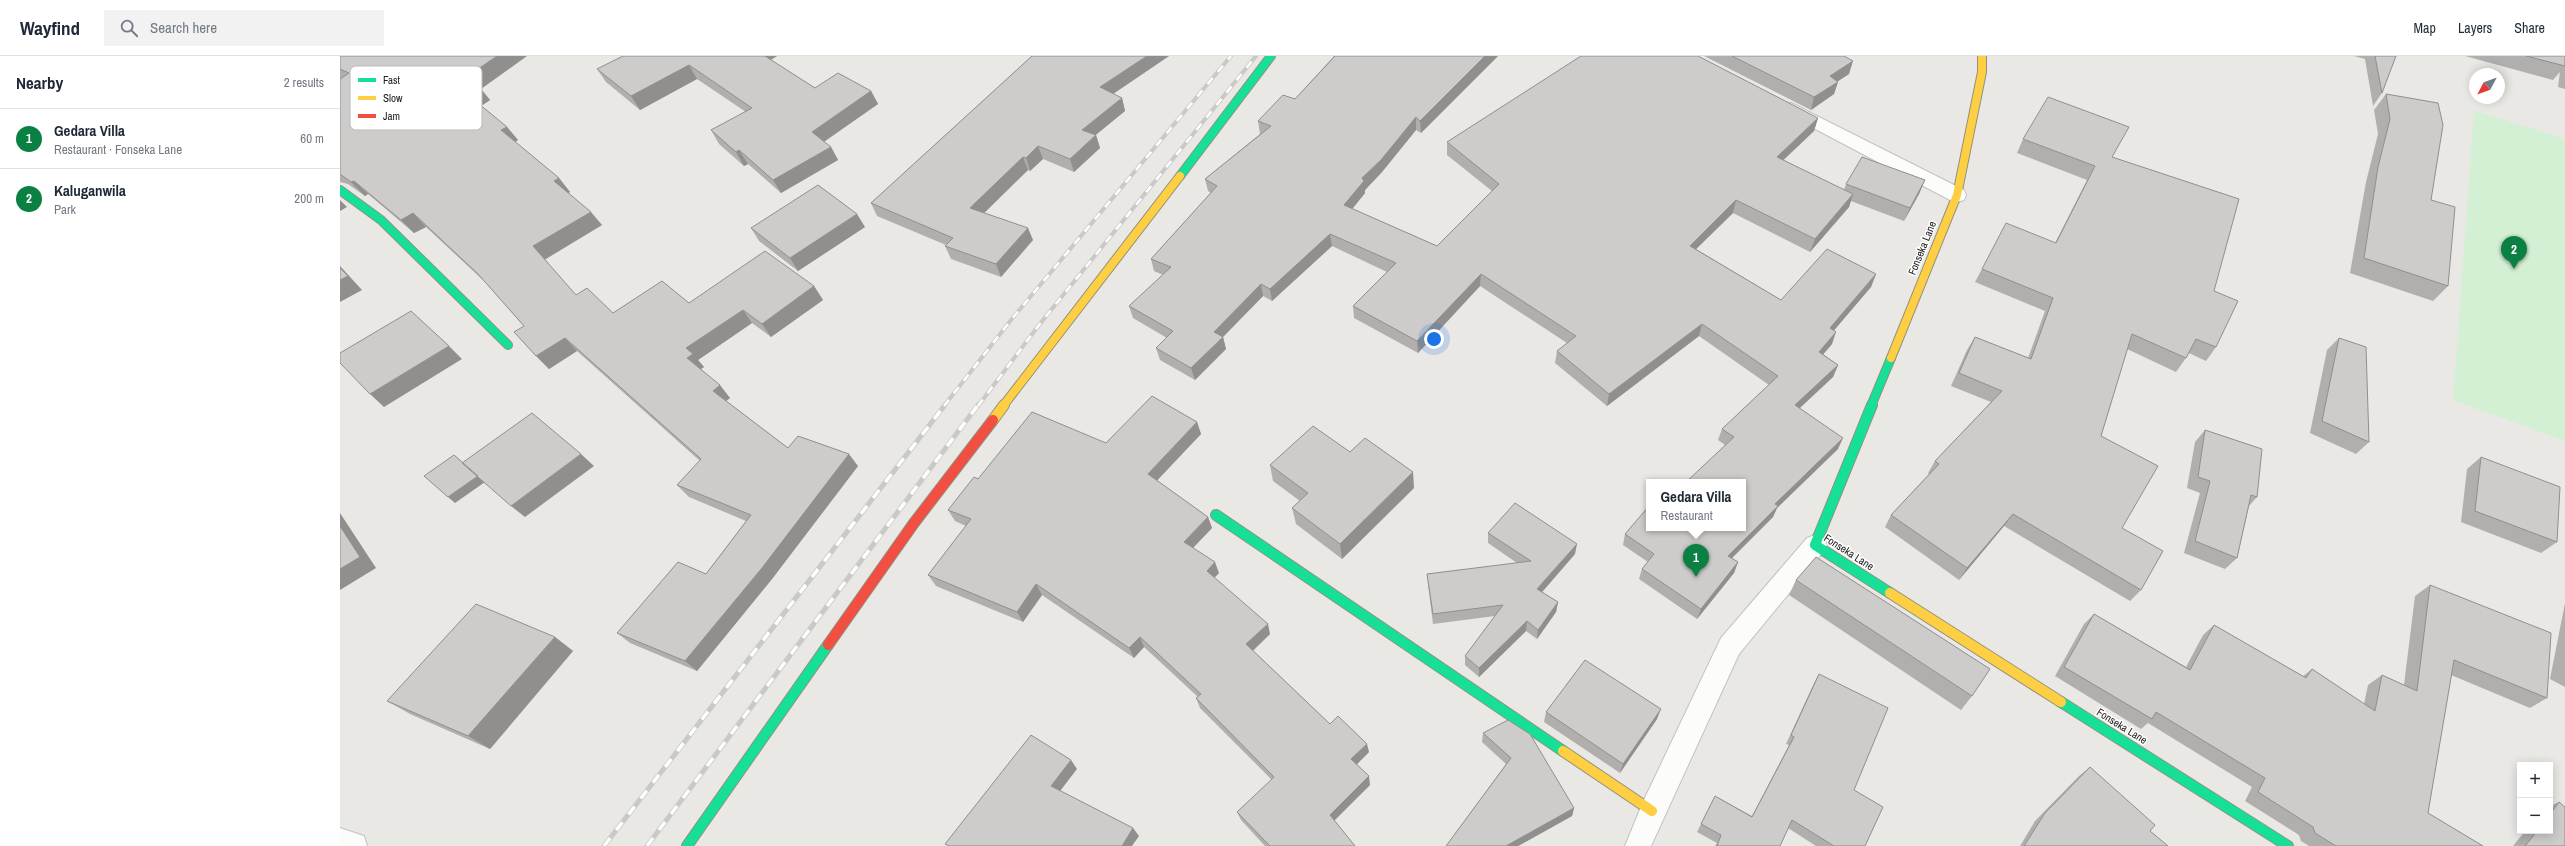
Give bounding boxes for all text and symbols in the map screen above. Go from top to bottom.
search box [104,10,384,46]
text: Wayfind [20,15,80,41]
icon: search [118,17,140,39]
text: Search here [150,17,217,38]
text: Map [2414,19,2436,37]
text: Layers [2458,19,2492,37]
text: Share [2514,19,2545,37]
legend [350,66,482,130]
north arrow [2469,68,2505,104]
text: Nearby [16,71,63,94]
text: Fast [383,73,401,87]
text: 2 results [284,74,324,91]
text: Slow [383,91,403,105]
text: Jam [383,109,400,123]
text: Gedara Villa [54,120,125,141]
text: 1 [26,130,32,147]
text: 60 m [300,130,324,147]
text: Restaurant · Fonseka Lane [54,141,182,158]
text: Kaluganwila [54,180,126,201]
text: 2 [26,190,32,207]
text: 200 m [294,190,324,207]
text: Park [54,201,76,218]
street label: Fonseka Lane [1905,219,1939,277]
pin: 2 [2501,236,2527,269]
your location [1424,329,1444,349]
popup [1646,479,1746,531]
text: Gedara Villa [1661,486,1731,507]
text: Restaurant [1661,507,1713,524]
street label: Fonseka Lane [1821,531,1877,573]
pin: 1 [1683,544,1709,577]
street label: Fonseka Lane [2094,705,2150,747]
map controls [2517,762,2553,834]
button: + [2517,762,2553,798]
button: − [2517,798,2553,834]

